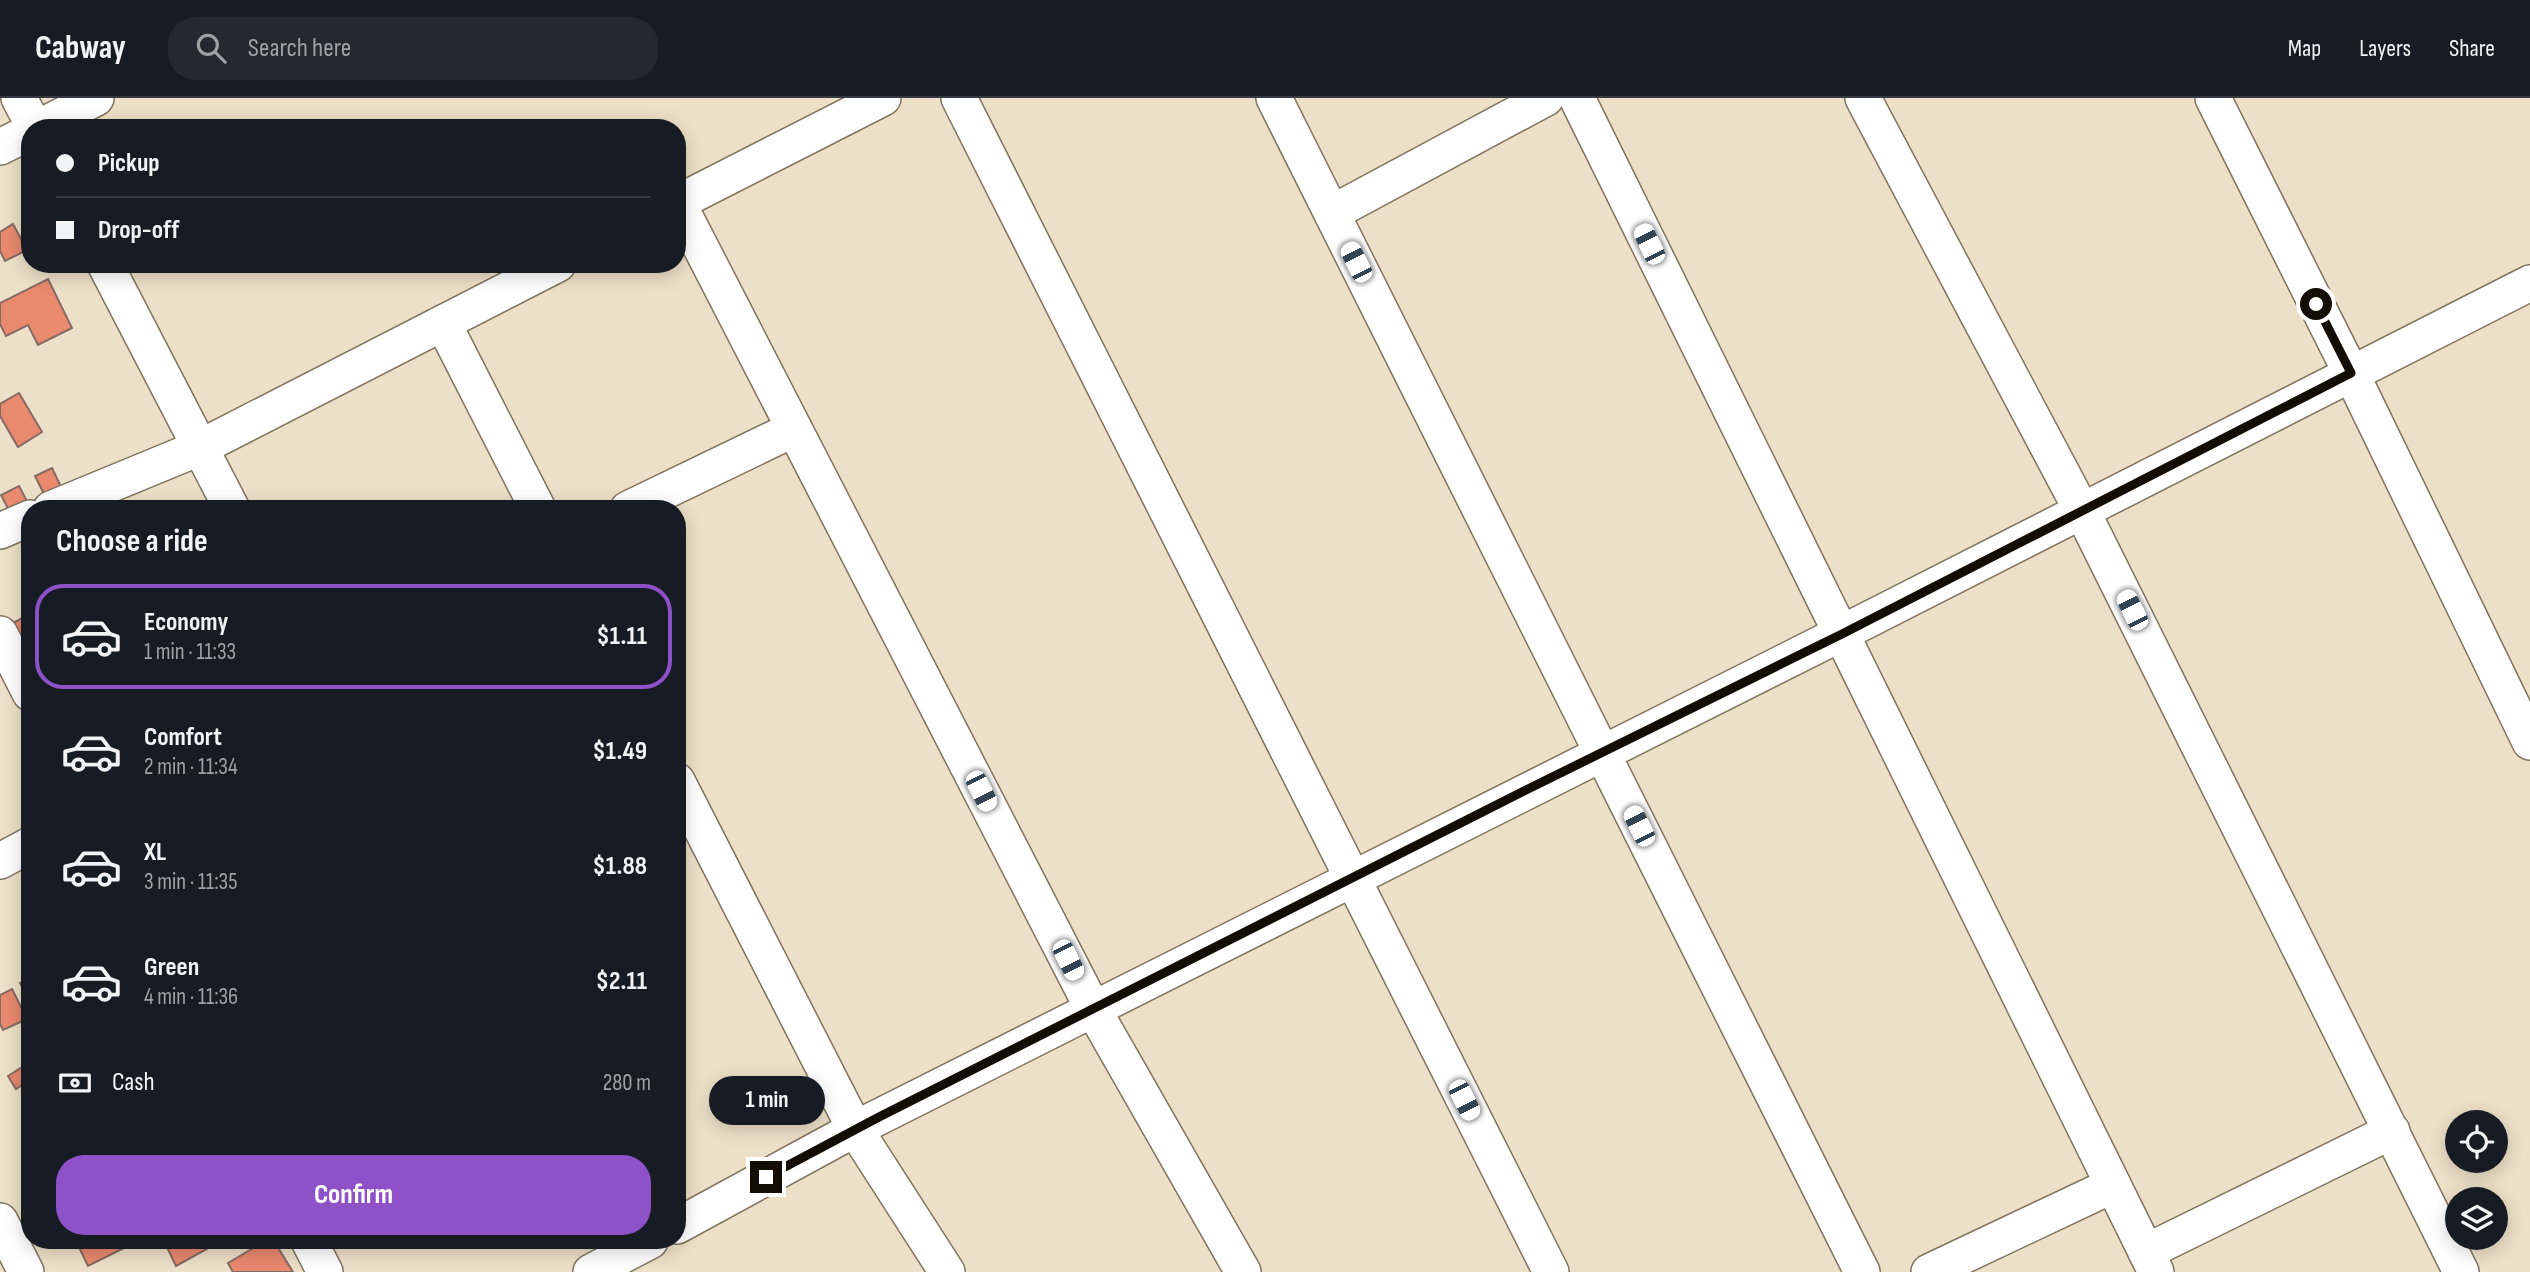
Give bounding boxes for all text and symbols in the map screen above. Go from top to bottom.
search box [168,17,658,80]
text: Cabway [35,28,126,68]
icon: search [192,29,230,67]
text: Search here [248,33,351,64]
text: Map [2288,34,2321,63]
text: Layers [2359,34,2411,63]
text: Share [2449,34,2495,63]
text: Pickup [98,148,160,179]
text: Drop-off [98,215,179,246]
car [1631,221,1668,267]
car [1338,239,1375,285]
route start [2300,288,2332,320]
text: Choose a ride [56,522,208,561]
car [2114,587,2151,633]
icon: car [60,605,123,668]
text: Economy [144,607,228,638]
text: $1.11 [596,621,647,652]
text: 1 min · 11:33 [144,638,236,666]
icon: car [60,720,123,783]
text: Comfort [144,722,222,753]
text: $1.49 [592,736,647,767]
text: 2 min · 11:34 [144,753,238,781]
car [963,768,1000,814]
car [1621,803,1658,849]
icon: car [60,835,123,898]
text: XL [144,837,166,868]
text: $1.88 [592,851,647,882]
text: 3 min · 11:35 [144,868,237,896]
car [1050,937,1087,983]
icon: car [60,950,123,1013]
text: Green [144,952,199,983]
text: $2.11 [596,966,647,997]
text: 4 min · 11:36 [144,983,238,1011]
icon: cash [56,1064,94,1102]
text: Cash [112,1067,155,1098]
text: 280 m [603,1069,651,1097]
callout: 1 min [708,1076,824,1124]
car [1446,1077,1483,1123]
text: 1 min [746,1086,788,1114]
map controls [2445,1110,2508,1250]
button: locate [2445,1110,2508,1173]
button: Confirm [56,1155,651,1235]
route end [750,1161,782,1193]
button: layers [2445,1187,2508,1250]

